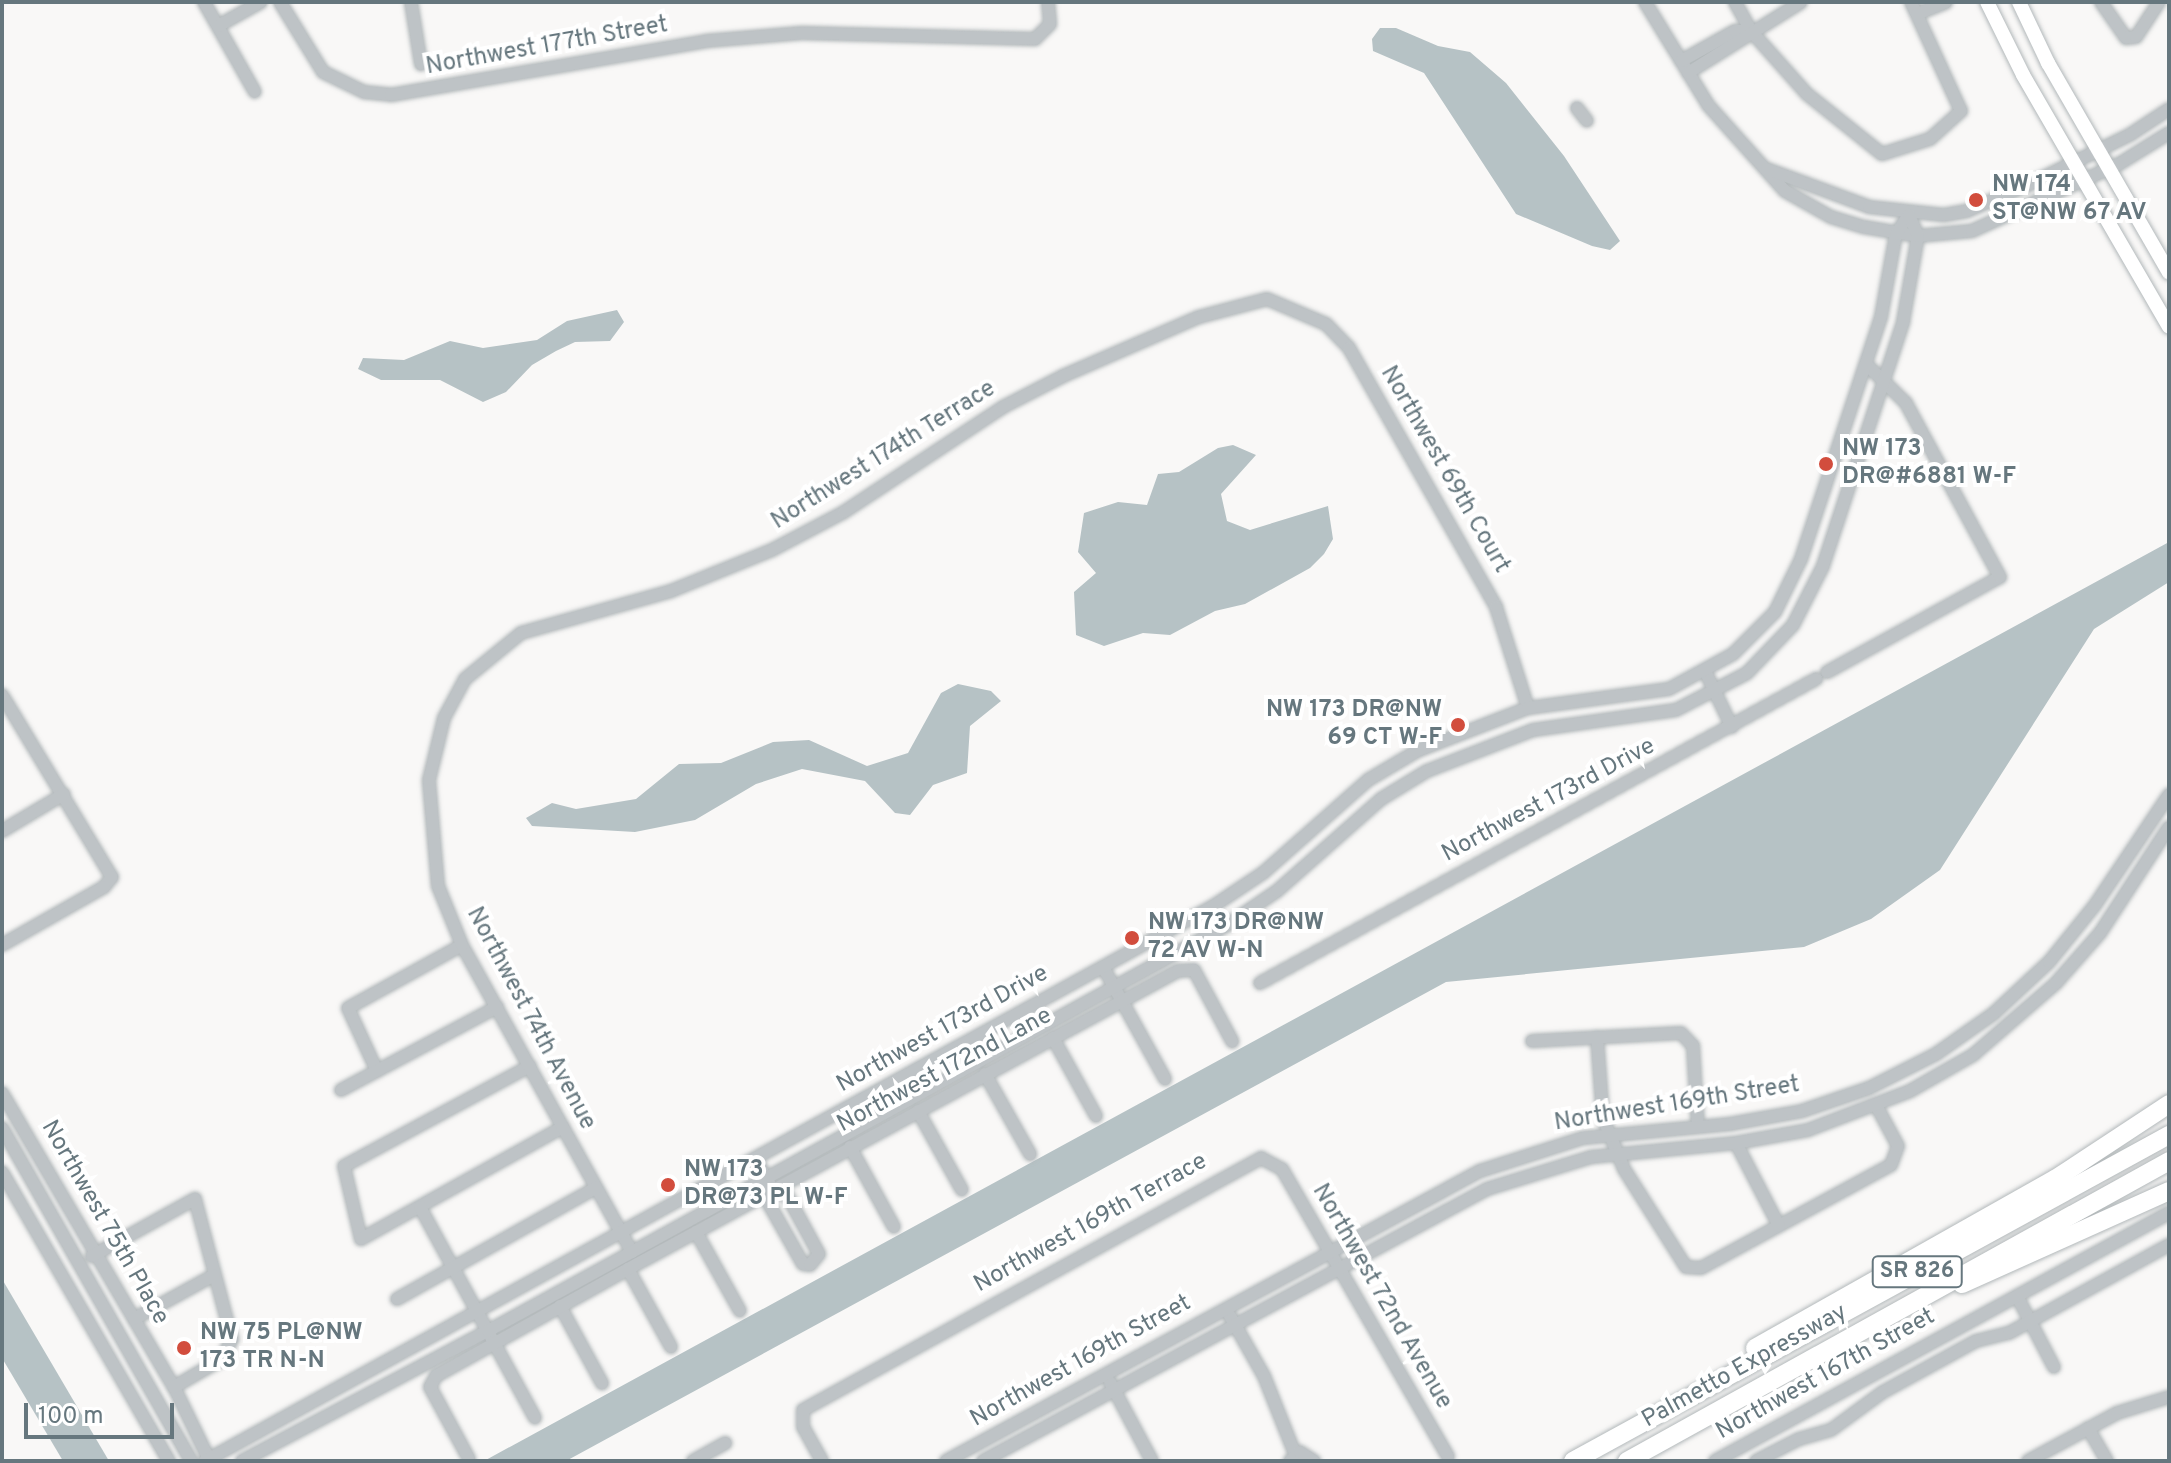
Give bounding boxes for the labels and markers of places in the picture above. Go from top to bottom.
place label: NW 174 ST@NW 67 AV [1992,172,2148,228]
marker: NW 174 ST@NW 67 AV [1967,191,1985,209]
place label: NW 173 DR@#6881 W-F [1842,436,2016,492]
marker: NW 173 DR@#6881 W-F [1817,455,1835,473]
place label: NW 173 DR@NW 69 CT W-F [1266,697,1442,753]
marker: NW 173 DR@NW 69 CT W-F [1449,716,1467,734]
place label: NW 173 DR@NW 72 AV W-N [1148,910,1324,966]
marker: NW 173 DR@NW 72 AV W-N [1123,929,1141,947]
place label: NW 173 DR@73 PL W-F [684,1157,848,1213]
marker: NW 173 DR@73 PL W-F [659,1176,677,1194]
place label: NW 75 PL@NW 173 TR N-N [200,1320,363,1376]
marker: NW 75 PL@NW 173 TR N-N [175,1339,193,1357]

